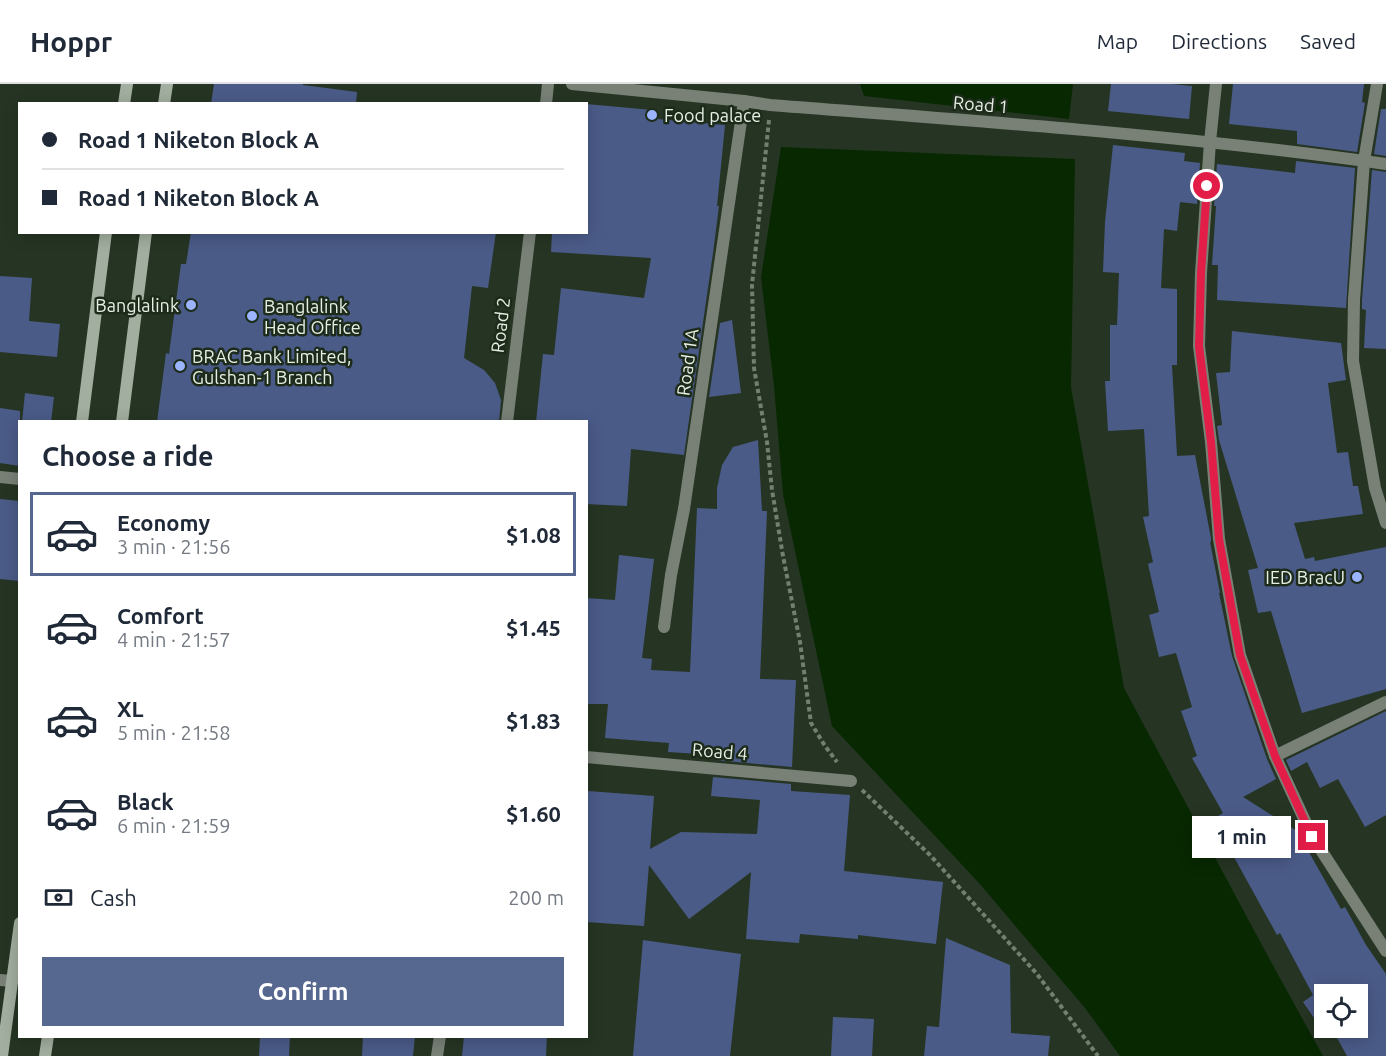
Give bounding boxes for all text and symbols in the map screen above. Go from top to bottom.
text: Hoppr [30,26,112,57]
text: Map [1097,29,1138,53]
text: Directions [1171,29,1267,53]
text: Saved [1300,29,1356,53]
street label: Road 1 [952,92,1010,116]
place label: Food palace [664,105,761,125]
marker: Food palace [645,108,659,122]
text: Road 1 Niketon Block A [78,127,319,152]
route start [1193,172,1220,199]
text: Road 1 Niketon Block A [78,185,319,210]
place label: Banglalink [95,295,179,315]
place label: Banglalink Head Office [264,296,361,337]
street label: Road 2 [487,296,513,354]
marker: Banglalink [184,298,198,312]
marker: Banglalink Head Office [245,309,259,323]
street label: Road 1A [672,327,702,397]
place label: BRAC Bank Limited, Gulshan-1 Branch [192,346,351,387]
marker: BRAC Bank Limited, Gulshan-1 Branch [173,359,187,373]
text: Choose a ride [42,441,214,471]
icon: car [45,507,99,561]
text: Economy [117,510,210,535]
text: $1.08 [506,522,561,547]
text: 3 min · 21:56 [117,535,231,558]
place label: IED BracU [1265,567,1345,587]
marker: IED BracU [1350,570,1364,584]
icon: car [45,600,99,654]
text: Comfort [117,603,204,628]
text: $1.45 [506,615,561,640]
text: 4 min · 21:57 [117,628,231,651]
icon: car [45,693,99,747]
text: XL [117,696,144,721]
text: $1.83 [506,708,561,733]
text: 5 min · 21:58 [117,721,231,744]
street label: Road 4 [691,739,749,763]
icon: car [45,786,99,840]
text: Black [117,789,174,814]
text: $1.60 [506,801,561,826]
text: 6 min · 21:59 [117,814,231,837]
callout: 1 min [1192,816,1291,858]
route end [1298,823,1325,850]
text: 1 min [1216,825,1267,848]
icon: cash [42,881,75,914]
text: Cash [90,885,137,910]
text: 200 m [508,886,564,909]
button: Confirm [42,957,564,1026]
map controls [1314,984,1368,1038]
button: locate [1314,984,1368,1038]

